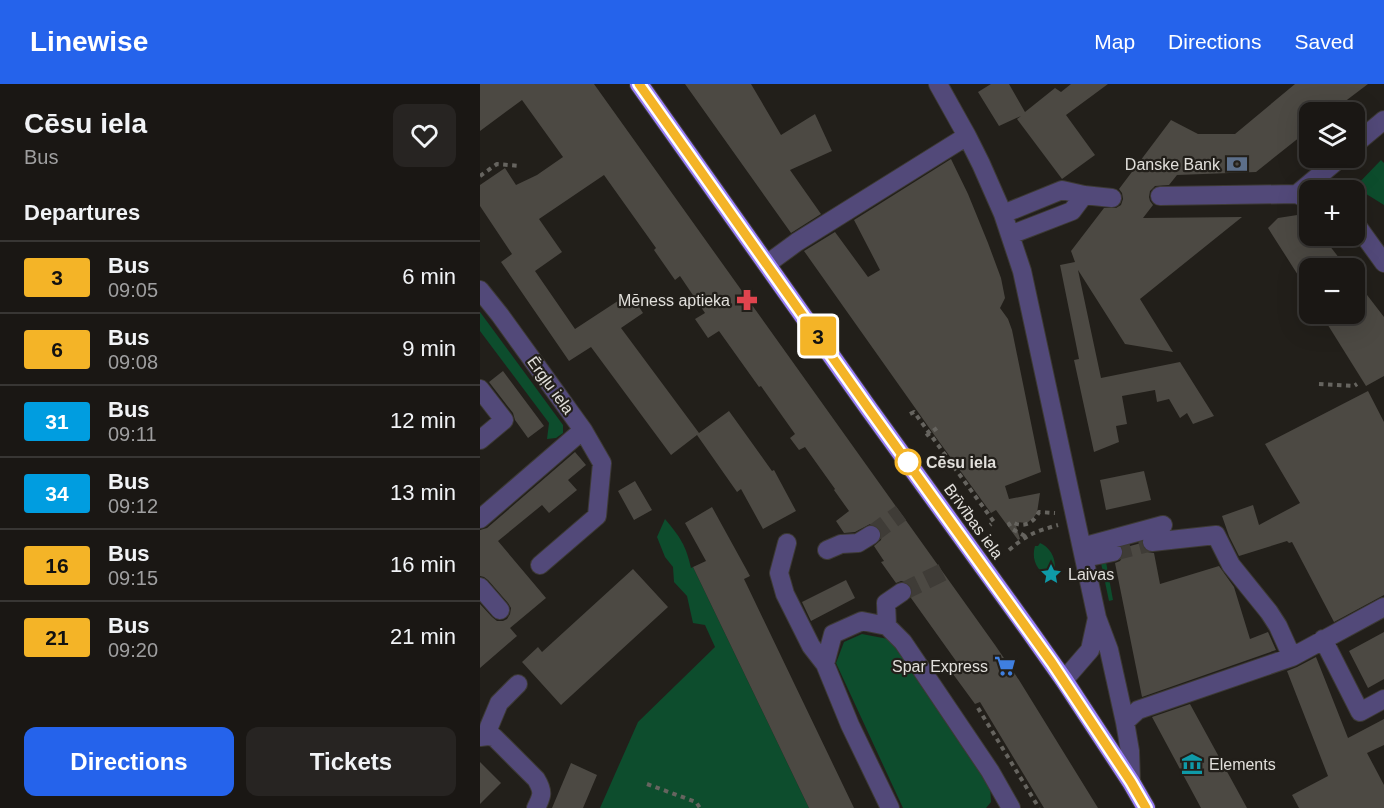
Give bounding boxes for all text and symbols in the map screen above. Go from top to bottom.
text: Linewise [30,26,148,57]
text: Map [1094,30,1135,53]
text: Directions [1168,30,1261,53]
text: Saved [1294,30,1354,53]
map controls [1299,102,1365,324]
button: layers [1299,102,1365,168]
button: heart [393,104,456,167]
text: Cēsu iela [24,108,147,139]
text: Bus [24,146,58,168]
bank icon: Danske Bank [1225,152,1249,176]
place label: Danske Bank [1125,156,1221,173]
button: + [1299,180,1365,246]
text: Departures [24,200,140,225]
text: Bus [108,253,150,278]
button: − [1299,258,1365,324]
text: 6 min [402,264,456,289]
text: 3 [51,266,63,289]
text: 09:05 [108,279,158,301]
pharmacy icon: Mēness aptieka [735,288,759,312]
place label: Mēness aptieka [618,292,730,309]
line badge: 3 [798,316,838,356]
text: Bus [108,325,150,350]
text: 3 [812,325,824,348]
text: 9 min [402,336,456,361]
text: 6 [51,338,63,361]
text: 09:08 [108,351,158,373]
street label: Ērgļu iela [524,353,577,417]
text: Bus [108,397,150,422]
text: 12 min [390,408,456,433]
text: 31 [45,410,69,433]
text: 09:11 [108,423,157,445]
marker: Cēsu iela [895,449,921,475]
place label: Cēsu iela [926,454,996,471]
text: Bus [108,469,150,494]
text: 13 min [390,480,456,505]
street label: Brīvības iela [941,481,1006,562]
text: 34 [45,482,69,505]
text: 09:12 [108,495,158,517]
text: Bus [108,541,150,566]
text: 16 min [390,552,456,577]
text: 16 [45,554,69,577]
place icon: Laivas [1039,562,1063,586]
place label: Laivas [1068,566,1114,583]
text: 09:15 [108,567,158,589]
text: Bus [108,613,150,638]
text: 21 min [390,624,456,649]
text: 21 [45,626,69,649]
text: 09:20 [108,639,158,661]
supermarket icon: Spar Express [993,654,1017,678]
place label: Spar Express [892,658,988,675]
button: Directions [24,727,234,796]
button: Tickets [246,727,456,796]
museum icon: Elements [1180,752,1204,776]
place label: Elements [1209,756,1276,773]

